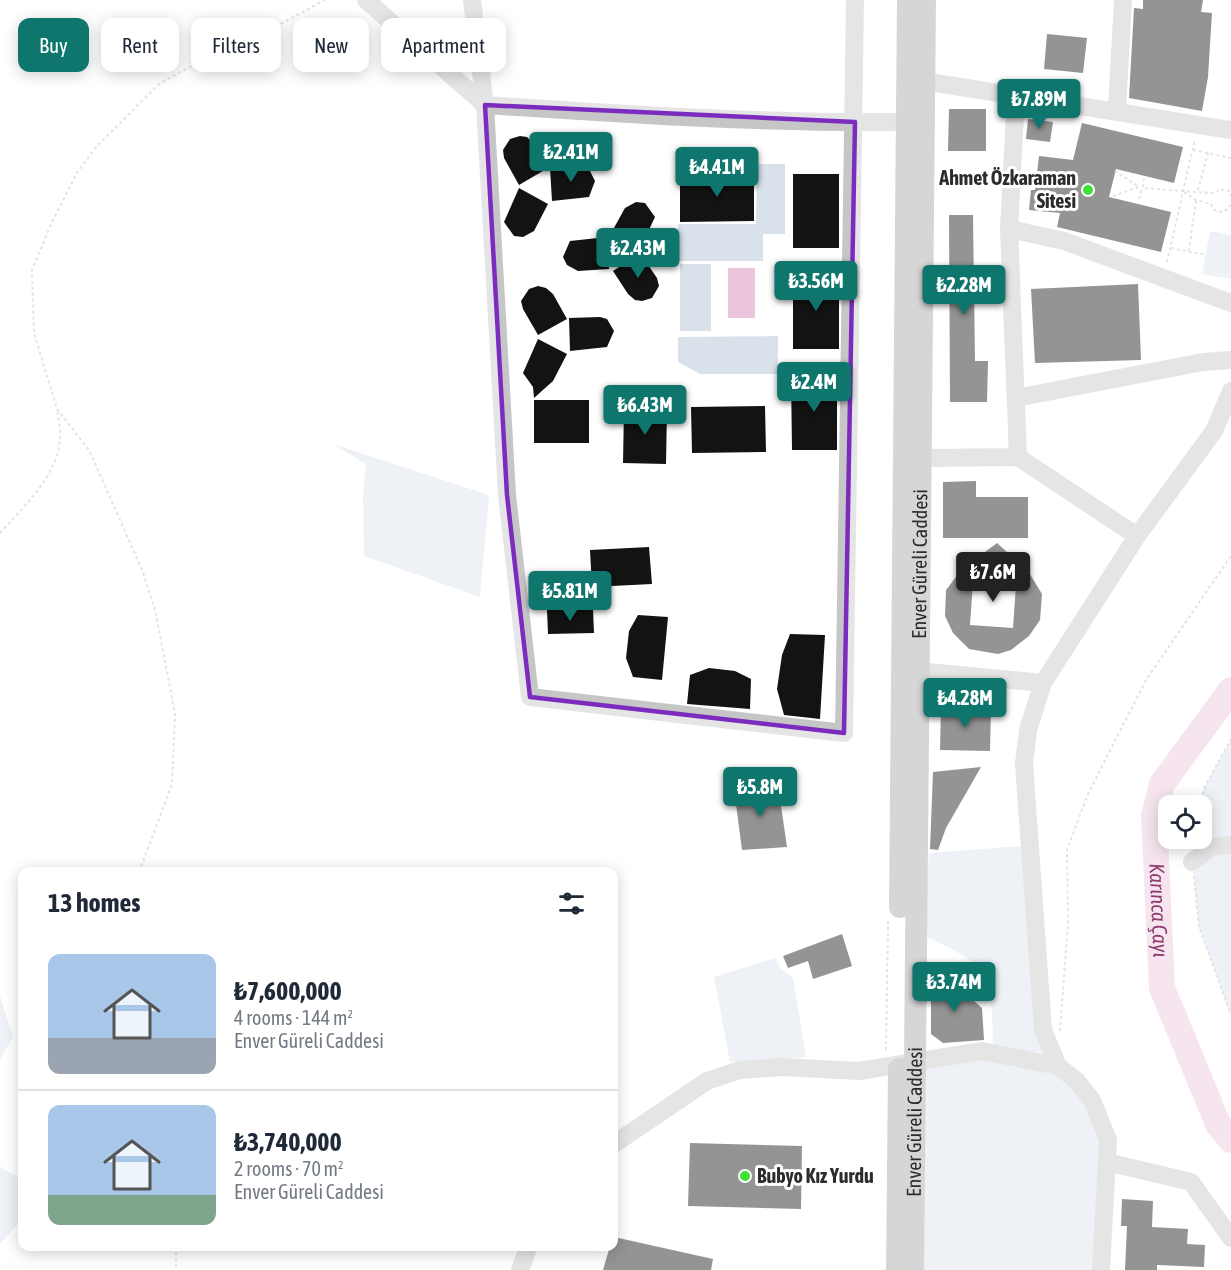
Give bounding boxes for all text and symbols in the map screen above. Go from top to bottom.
chip: Buy [18,18,89,72]
chip: Rent [101,18,179,72]
chip: Filters [191,18,281,72]
chip: New [293,18,369,72]
chip: Apartment [381,18,506,72]
pin: ₺7.89M [990,79,1088,130]
text: ₺7.89M [1011,87,1067,110]
pin: ₺2.41M [522,132,620,183]
text: ₺2.41M [543,140,599,163]
pin: ₺4.41M [668,147,766,198]
text: ₺4.41M [689,155,745,178]
place label: Ahmet Özkaraman Sitesi [938,166,1076,212]
marker: Ahmet Özkaraman Sitesi [1081,183,1095,197]
pin: ₺2.43M [589,228,687,279]
text: ₺2.43M [610,236,666,259]
pin: ₺3.56M [767,261,865,312]
pin: ₺2.28M [915,265,1013,316]
text: ₺3.56M [788,269,844,292]
text: ₺2.28M [936,273,992,296]
pin: ₺2.4M [772,362,856,413]
text: ₺2.4M [791,370,837,393]
pin: ₺6.43M [596,385,694,436]
text: ₺6.43M [617,393,673,416]
street label: Enver Güreli Caddesi [907,489,931,639]
pin: ₺7.6M [951,552,1035,603]
text: ₺7.6M [970,560,1016,583]
pin: ₺5.81M [521,571,619,622]
text: ₺5.81M [542,579,598,602]
pin: ₺4.28M [916,678,1014,729]
text: ₺4.28M [937,686,993,709]
pin: ₺5.8M [718,767,802,818]
text: ₺5.8M [737,775,783,798]
map controls [1158,795,1212,849]
button: locate [1158,795,1212,849]
water label: Karınca Çayı [1145,863,1174,958]
icon: filters [555,887,588,920]
text: 13 homes [48,888,141,918]
pin: ₺3.74M [905,962,1003,1013]
text: ₺3.74M [926,970,982,993]
text: ₺7,600,000 [234,976,342,1006]
icon: home [96,978,168,1050]
text: 4 rooms · 144 m² [234,1006,353,1029]
text: Enver Güreli Caddesi [234,1029,384,1052]
street label: Enver Güreli Caddesi [902,1047,926,1197]
text: ₺3,740,000 [234,1127,342,1157]
icon: home [96,1129,168,1201]
text: 2 rooms · 70 m² [234,1157,344,1180]
place label: Bubyo Kız Yurdu [757,1164,874,1187]
marker: Bubyo Kız Yurdu [738,1169,752,1183]
text: Enver Güreli Caddesi [234,1180,384,1203]

